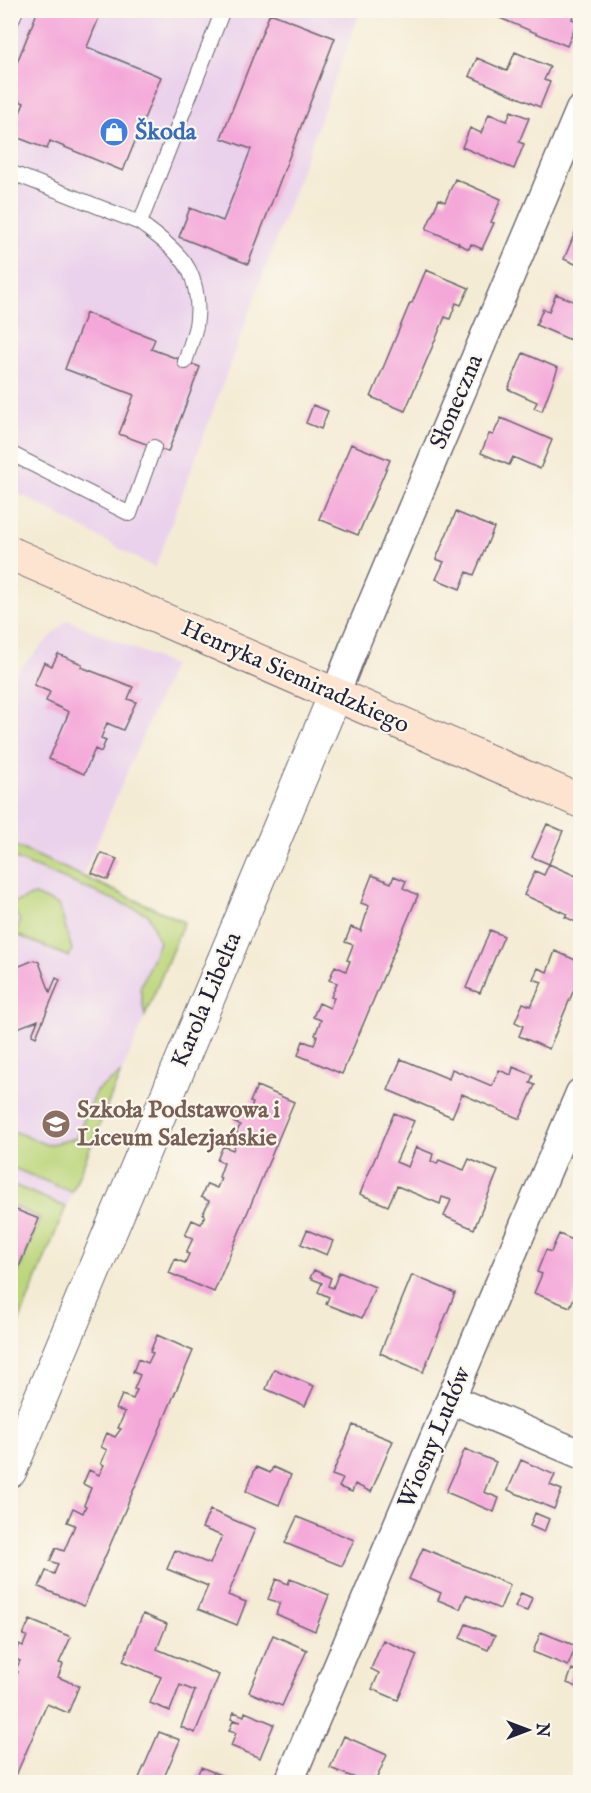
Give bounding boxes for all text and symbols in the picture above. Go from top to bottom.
shop icon: Škoda [98,116,130,148]
place label: Škoda [135,117,197,148]
street label: Słoneczna [423,349,491,454]
street label: Henryka Siemiradzkiego [176,613,414,741]
street label: Karola Libelta [165,927,250,1072]
place label: Szkoła Podstawowa i Liceum Salezjańskie [77,1095,281,1154]
school or university icon: Szkoła Podstawowa i Liceum Salezjańskie [40,1108,72,1140]
street label: Wiosny Ludów [391,1361,479,1514]
north arrow [498,1700,558,1760]
text: N [531,1722,551,1737]

